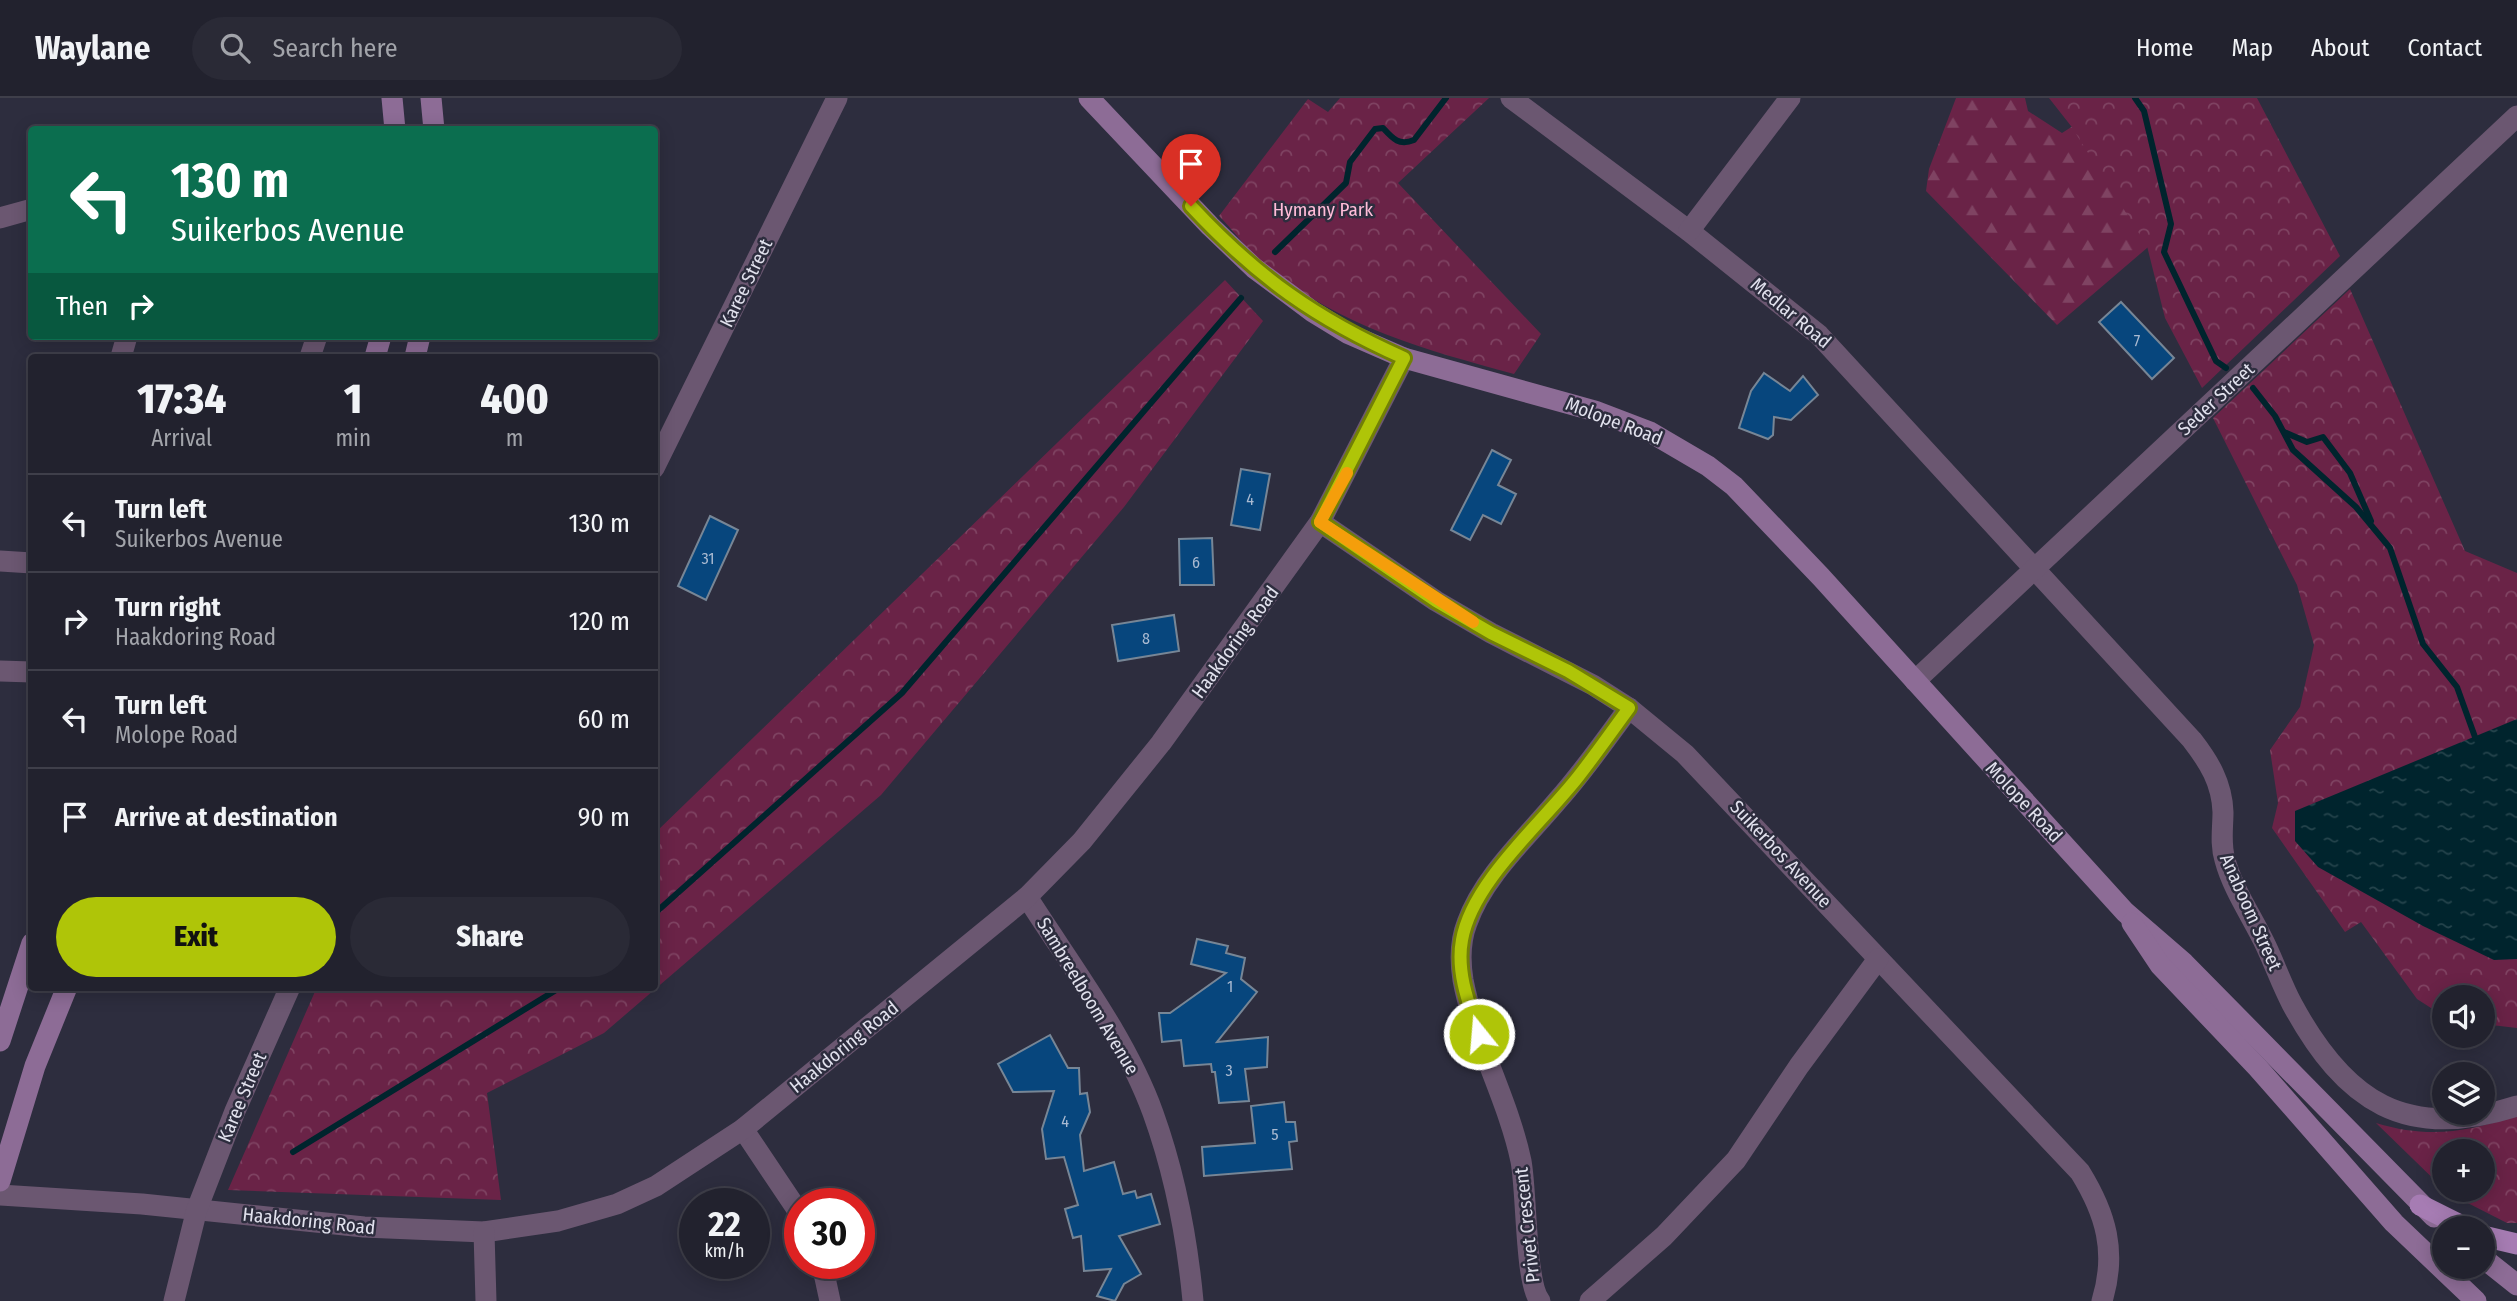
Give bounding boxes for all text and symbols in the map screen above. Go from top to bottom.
search box [192,17,682,80]
text: Waylane [35,28,150,68]
icon: search [216,29,254,67]
text: Search here [272,33,398,64]
text: Home [2136,34,2193,62]
text: Map [2231,34,2273,62]
text: About [2311,34,2369,62]
text: Contact [2407,34,2482,62]
pin [1161,134,1221,206]
icon: arrive [1172,145,1210,183]
text: 130 m [171,151,289,210]
icon: left [56,154,147,245]
park label: Hymany Park [1273,198,1373,221]
text: Suikerbos Avenue [171,211,404,249]
street label: Karee Street [715,234,778,331]
street label: Medlar Road [1746,273,1836,353]
icon: right [122,287,160,325]
text: Then [56,291,108,322]
house number: 7 [2134,331,2141,350]
street label: Seder Street [2173,357,2260,440]
text: 17:34 [137,374,226,424]
text: 1 [344,374,362,424]
text: 400 [480,374,549,424]
street label: Molope Road [1562,392,1666,450]
text: Arrival [151,424,212,452]
text: min [335,424,371,452]
text: m [506,424,523,452]
house number: 4 [1246,490,1254,509]
text: Turn left [115,494,207,525]
icon: left [56,504,94,542]
text: 130 m [568,508,630,539]
text: Suikerbos Avenue [115,525,283,553]
house number: 31 [701,549,715,568]
house number: 6 [1192,553,1200,572]
street label: Haakdoring Road [1187,581,1283,703]
text: Turn right [115,592,221,623]
icon: right [56,602,94,640]
text: 120 m [569,606,630,637]
text: Haakdoring Road [115,623,276,651]
house number: 8 [1142,629,1150,648]
text: Turn left [115,690,207,721]
icon: left [56,700,94,738]
text: 60 m [577,704,630,735]
text: Molope Road [115,721,238,749]
street label: Molope Road [1981,757,2067,847]
street label: Suikerbos Avenue [1725,795,1837,913]
icon: arrive [56,798,94,836]
text: Arrive at destination [115,802,338,833]
text: 90 m [578,802,630,833]
street label: Anaboom Street [2215,850,2287,975]
button: Exit [56,897,336,977]
button: Share [350,897,630,977]
street label: Sambreelboom Avenue [1032,913,1144,1079]
house number: 1 [1227,977,1233,996]
map controls [2432,985,2495,1279]
button: sound [2432,985,2495,1048]
street label: Haakdoring Road [785,996,903,1098]
position arrow [1442,997,1516,1071]
street label: Karee Street [213,1048,272,1145]
house number: 3 [1225,1061,1233,1080]
button: layers [2432,1062,2495,1125]
house number: 4 [1061,1112,1069,1131]
house number: 5 [1271,1125,1279,1144]
button: + [2432,1139,2495,1202]
street label: Privet Crescent [1509,1165,1544,1284]
speed limit sign: 30 [784,1188,875,1279]
street label: Haakdoring Road [242,1203,376,1239]
text: 22 [708,1203,741,1245]
button: − [2432,1216,2495,1279]
text: km/h [704,1240,745,1262]

